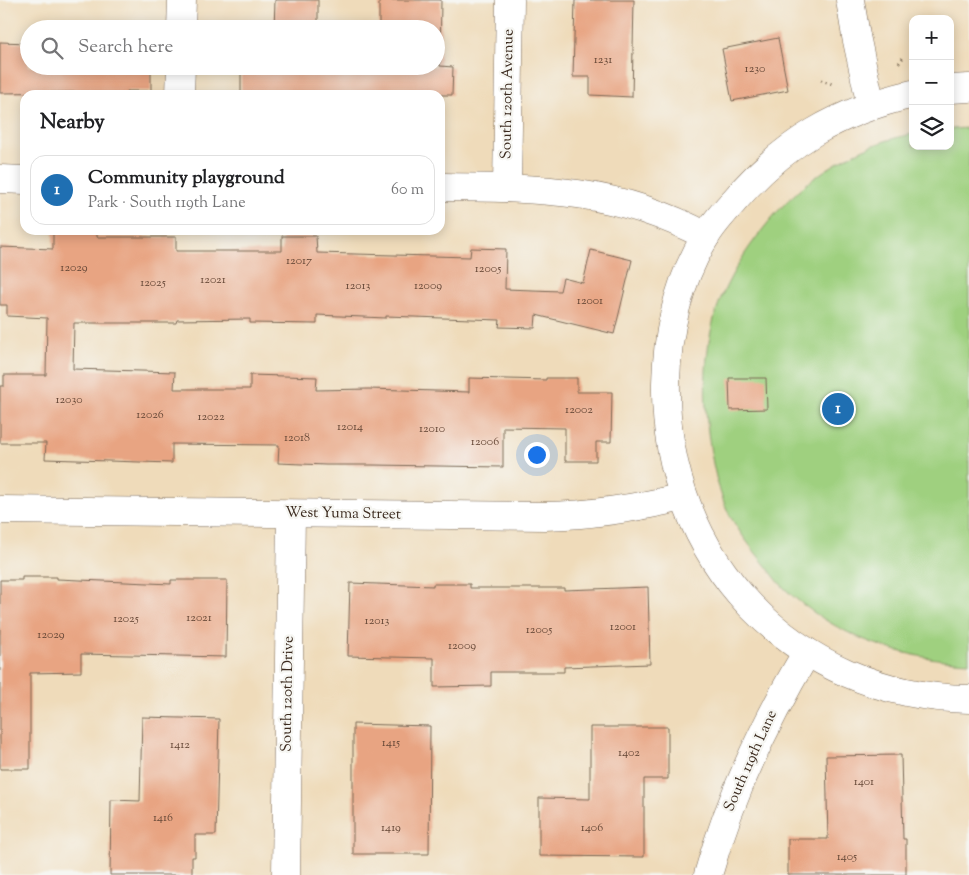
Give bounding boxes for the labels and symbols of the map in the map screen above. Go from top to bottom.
street label: South 120th Avenue [496,29,520,159]
house number: 1231 [594,51,612,69]
house number: 1230 [745,60,765,78]
house number: 12017 [286,252,312,270]
house number: 12029 [60,259,88,277]
house number: 12005 [475,260,501,278]
house number: 12021 [200,271,226,289]
house number: 12025 [140,274,166,292]
house number: 12013 [346,277,371,295]
house number: 12009 [414,277,442,295]
house number: 12001 [577,292,603,310]
pin: 1 [822,390,854,428]
house number: 12030 [55,391,83,409]
house number: 12002 [565,401,593,419]
house number: 12026 [136,406,164,424]
house number: 12022 [197,408,225,426]
house number: 12014 [337,418,363,436]
house number: 12010 [419,420,445,438]
house number: 12018 [284,429,310,447]
house number: 12006 [471,433,499,451]
your location [524,442,550,468]
street label: West Yuma Street [285,502,401,526]
house number: 12021 [186,609,212,627]
house number: 12025 [113,610,139,628]
house number: 12013 [365,612,390,630]
house number: 12001 [610,618,636,636]
house number: 12005 [526,621,552,639]
house number: 12029 [37,626,65,644]
street label: South 120th Drive [276,636,300,752]
house number: 12009 [448,637,476,655]
street label: South 119th Lane [719,707,783,815]
house number: 1415 [382,734,400,752]
house number: 1412 [170,736,190,754]
house number: 1402 [618,744,640,762]
house number: 1401 [854,773,874,791]
house number: 1416 [153,809,173,827]
house number: 1419 [381,819,401,837]
house number: 1406 [581,819,603,837]
house number: 1405 [837,848,857,866]

